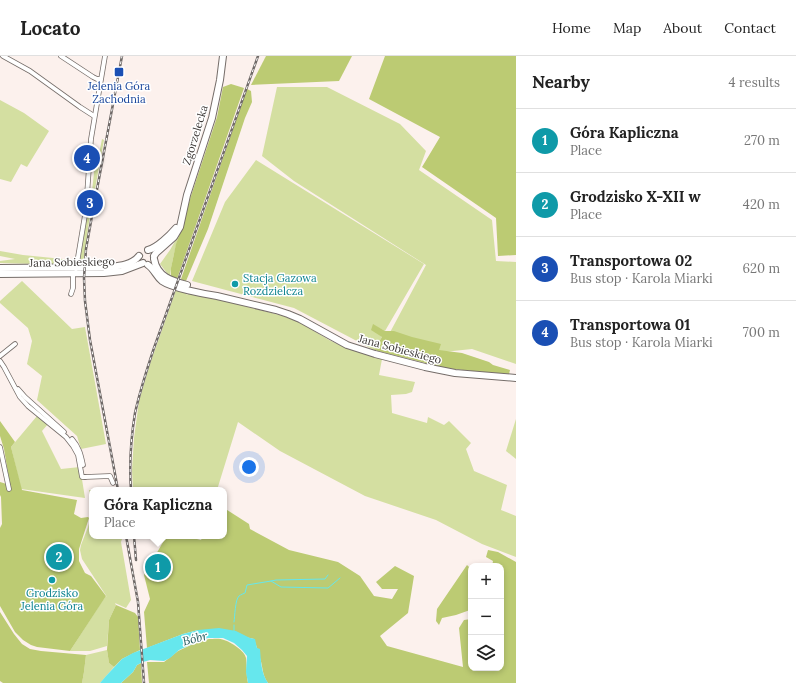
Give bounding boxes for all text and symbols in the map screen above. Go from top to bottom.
text: Locato [20,16,81,40]
text: Home [552,19,591,37]
text: Map [613,19,641,37]
text: About [663,19,702,37]
text: Contact [724,19,776,37]
marker: Jelenia Góra Zachodnia [113,66,125,78]
text: Nearby [532,71,590,93]
text: 4 results [729,74,780,91]
place label: Jelenia Góra Zachodnia [87,79,151,106]
street label: Zgorzelecka [179,103,211,167]
text: Góra Kapliczna [570,123,679,142]
text: 1 [542,132,548,149]
text: 270 m [744,132,780,149]
text: Place [570,142,602,159]
pin: 4 [74,143,100,173]
text: Grodzisko X-XII w [570,187,701,206]
pin: 3 [77,188,103,218]
text: 2 [542,196,548,213]
text: 420 m [743,196,780,213]
text: Place [570,206,602,223]
text: Transportowa 02 [570,251,692,270]
street label: Jana Sobieskiego [28,254,115,270]
text: 3 [541,260,549,277]
text: 620 m [742,260,780,277]
text: Bus stop · Karola Miarki [570,270,713,287]
place label: Stacja Gazowa Rozdzielcza [243,271,317,298]
marker: Stacja Gazowa Rozdzielcza [230,279,240,289]
text: Transportowa 01 [570,315,690,334]
text: 4 [541,324,549,341]
text: 700 m [743,324,780,341]
street label: Jana Sobieskiego [356,331,443,367]
text: Bus stop · Karola Miarki [570,334,713,351]
your location [239,457,259,477]
popup [89,487,227,539]
text: Góra Kapliczna [104,495,212,514]
text: Place [104,514,136,531]
pin: 2 [46,542,72,572]
pin: 1 [145,552,171,582]
map controls [468,563,504,671]
button: + [468,563,504,599]
marker: Grodzisko Jelenia Góra [47,575,57,585]
place label: Grodzisko Jelenia Góra [20,586,84,613]
button: − [468,599,504,635]
water label: Bóbr [181,628,210,648]
button: layers [468,635,504,671]

